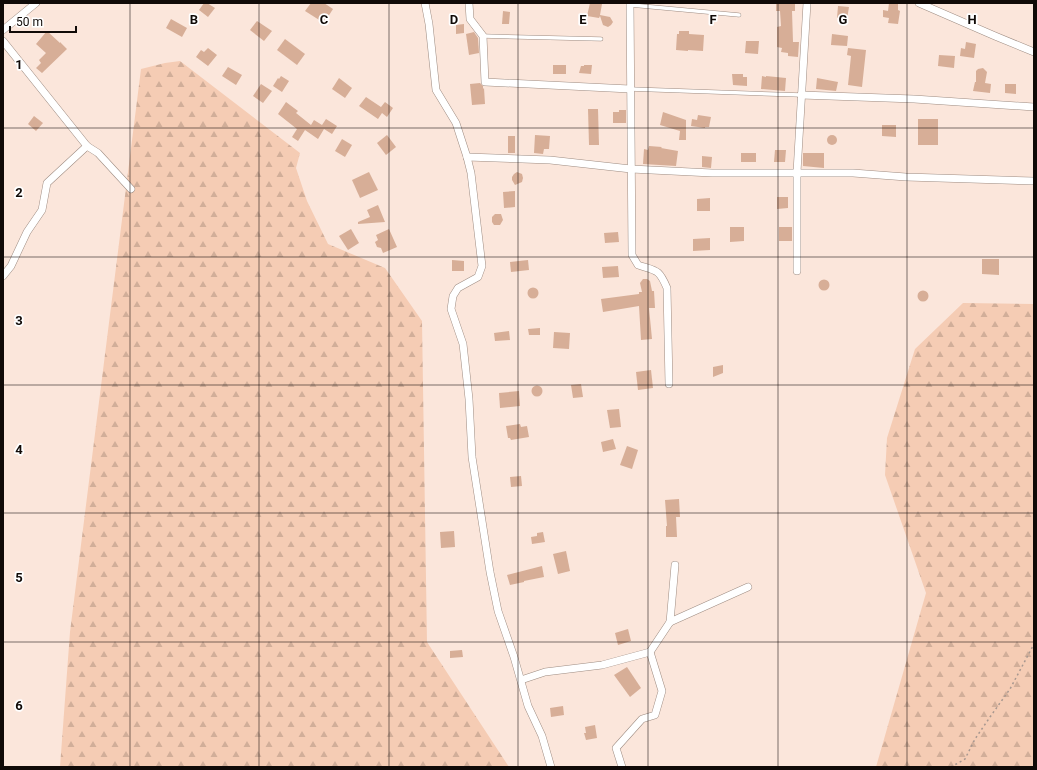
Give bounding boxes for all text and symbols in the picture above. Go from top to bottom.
scale bar [10,8,76,34]
text: B [190,12,198,27]
text: C [320,12,329,27]
text: D [450,12,458,27]
text: E [579,12,587,27]
text: F [709,12,717,27]
text: G [839,12,848,27]
text: H [967,12,977,27]
text: 50 m [16,15,43,29]
text: 1 [15,57,23,72]
text: 2 [15,185,23,200]
text: 3 [15,313,23,328]
text: 4 [15,442,23,457]
text: 5 [15,570,23,585]
text: 6 [15,698,23,713]

